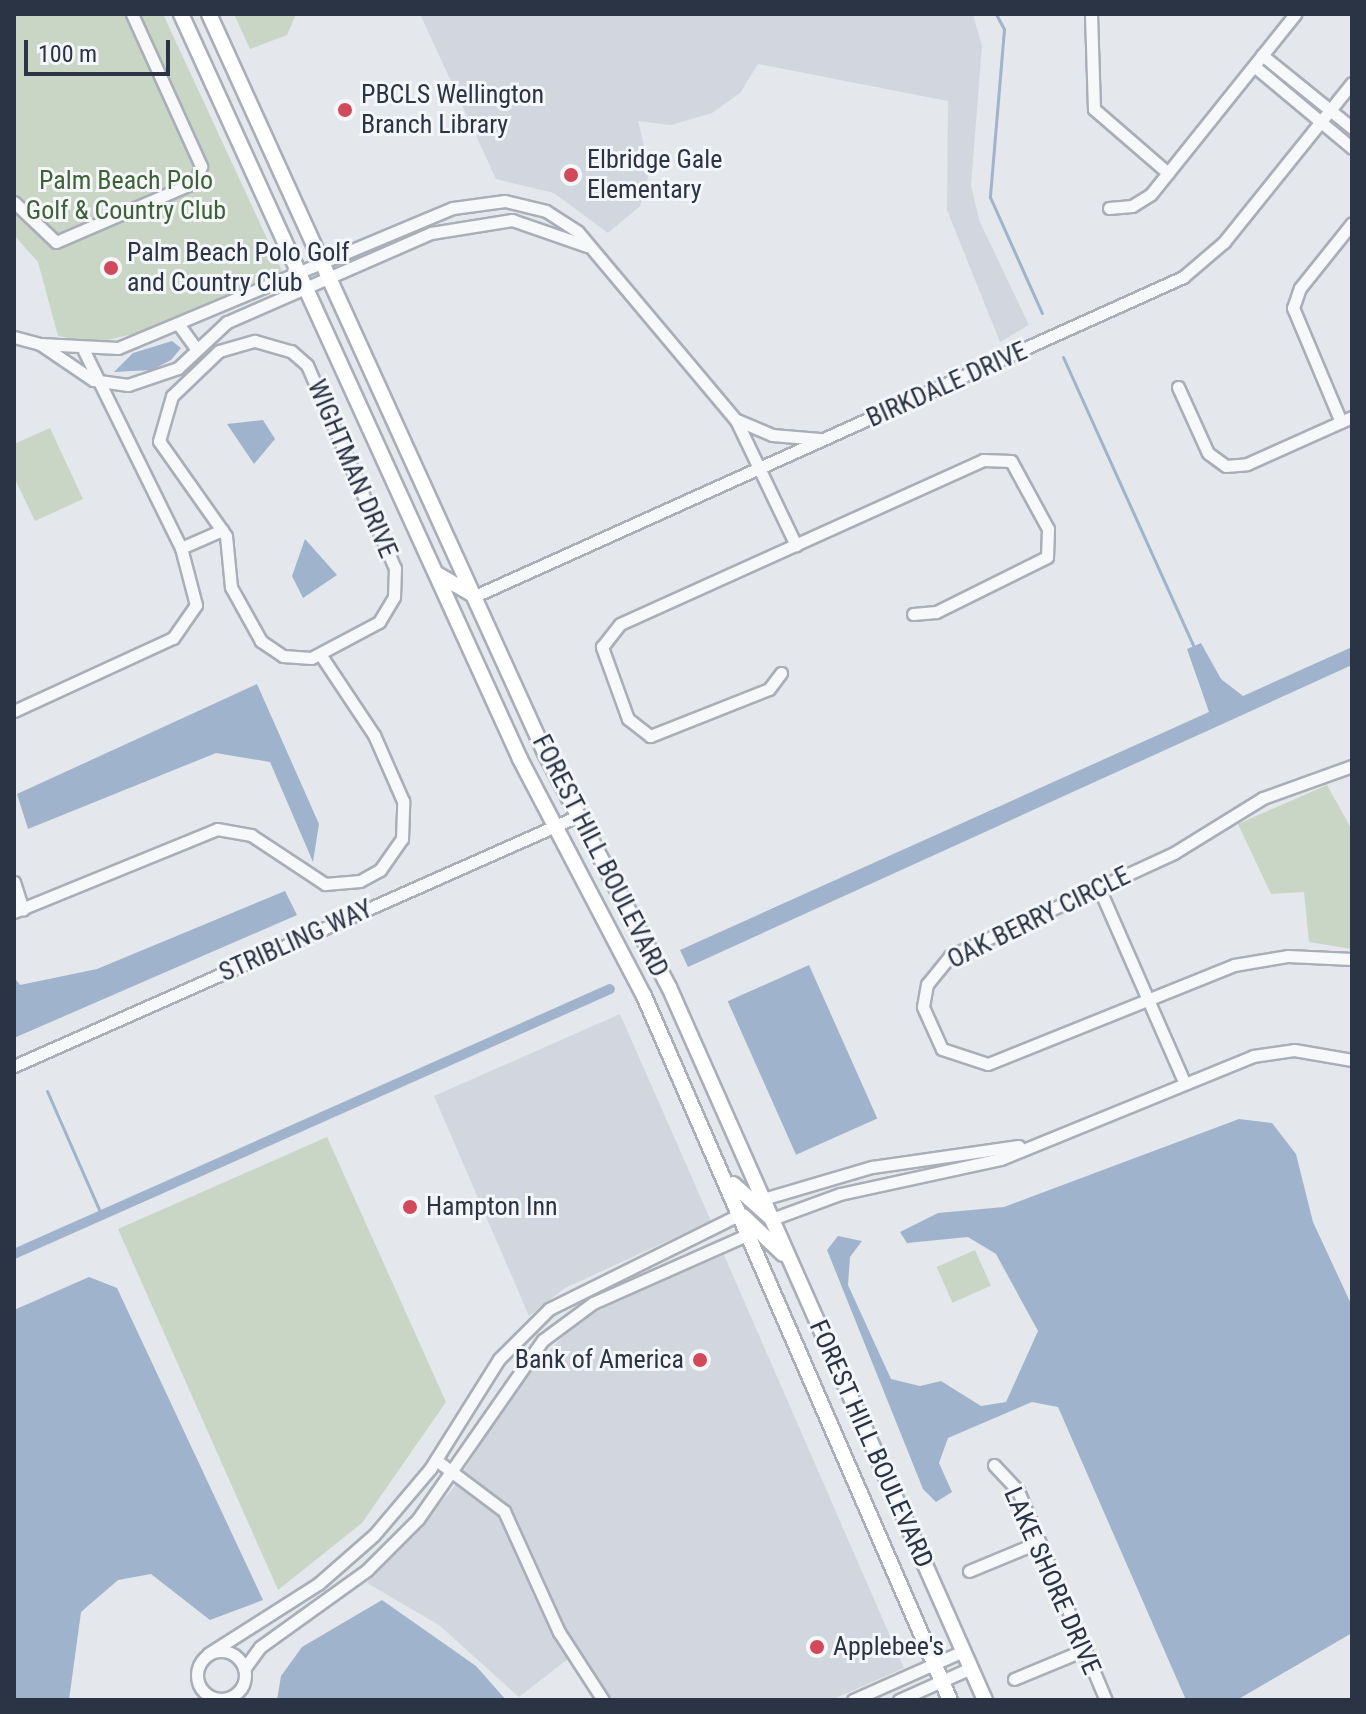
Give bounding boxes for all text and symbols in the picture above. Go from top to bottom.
scale bar [28,24,174,74]
text: 100 m [38,40,97,68]
place label: PBCLS Wellington Branch Library [361,79,544,140]
marker: PBCLS Wellington Branch Library [336,101,354,119]
place label: Elbridge Gale Elementary [587,144,722,206]
park label: Palm Beach Polo Golf & Country Club [26,165,226,226]
marker: Elbridge Gale Elementary [562,166,580,184]
place label: Palm Beach Polo Golf and Country Club [127,237,349,298]
marker: Palm Beach Polo Golf and Country Club [102,259,120,277]
street label: BIRKDALE DRIVE [862,336,1032,434]
street label: WIGHTMAN DRIVE [300,375,404,563]
street label: FOREST HILL BOULEVARD [525,729,675,983]
street label: OAK BERRY CIRCLE [943,860,1135,976]
street label: STRIBLING WAY [215,893,377,989]
place label: Hampton Inn [426,1191,558,1223]
marker: Hampton Inn [401,1198,419,1216]
street label: FOREST HILL BOULEVARD [802,1315,940,1573]
place label: Bank of America [515,1344,684,1376]
marker: Bank of America [691,1351,709,1369]
street label: LAKE SHORE DRIVE [997,1483,1107,1679]
place label: Applebee's [833,1631,944,1663]
marker: Applebee's [808,1638,826,1656]

